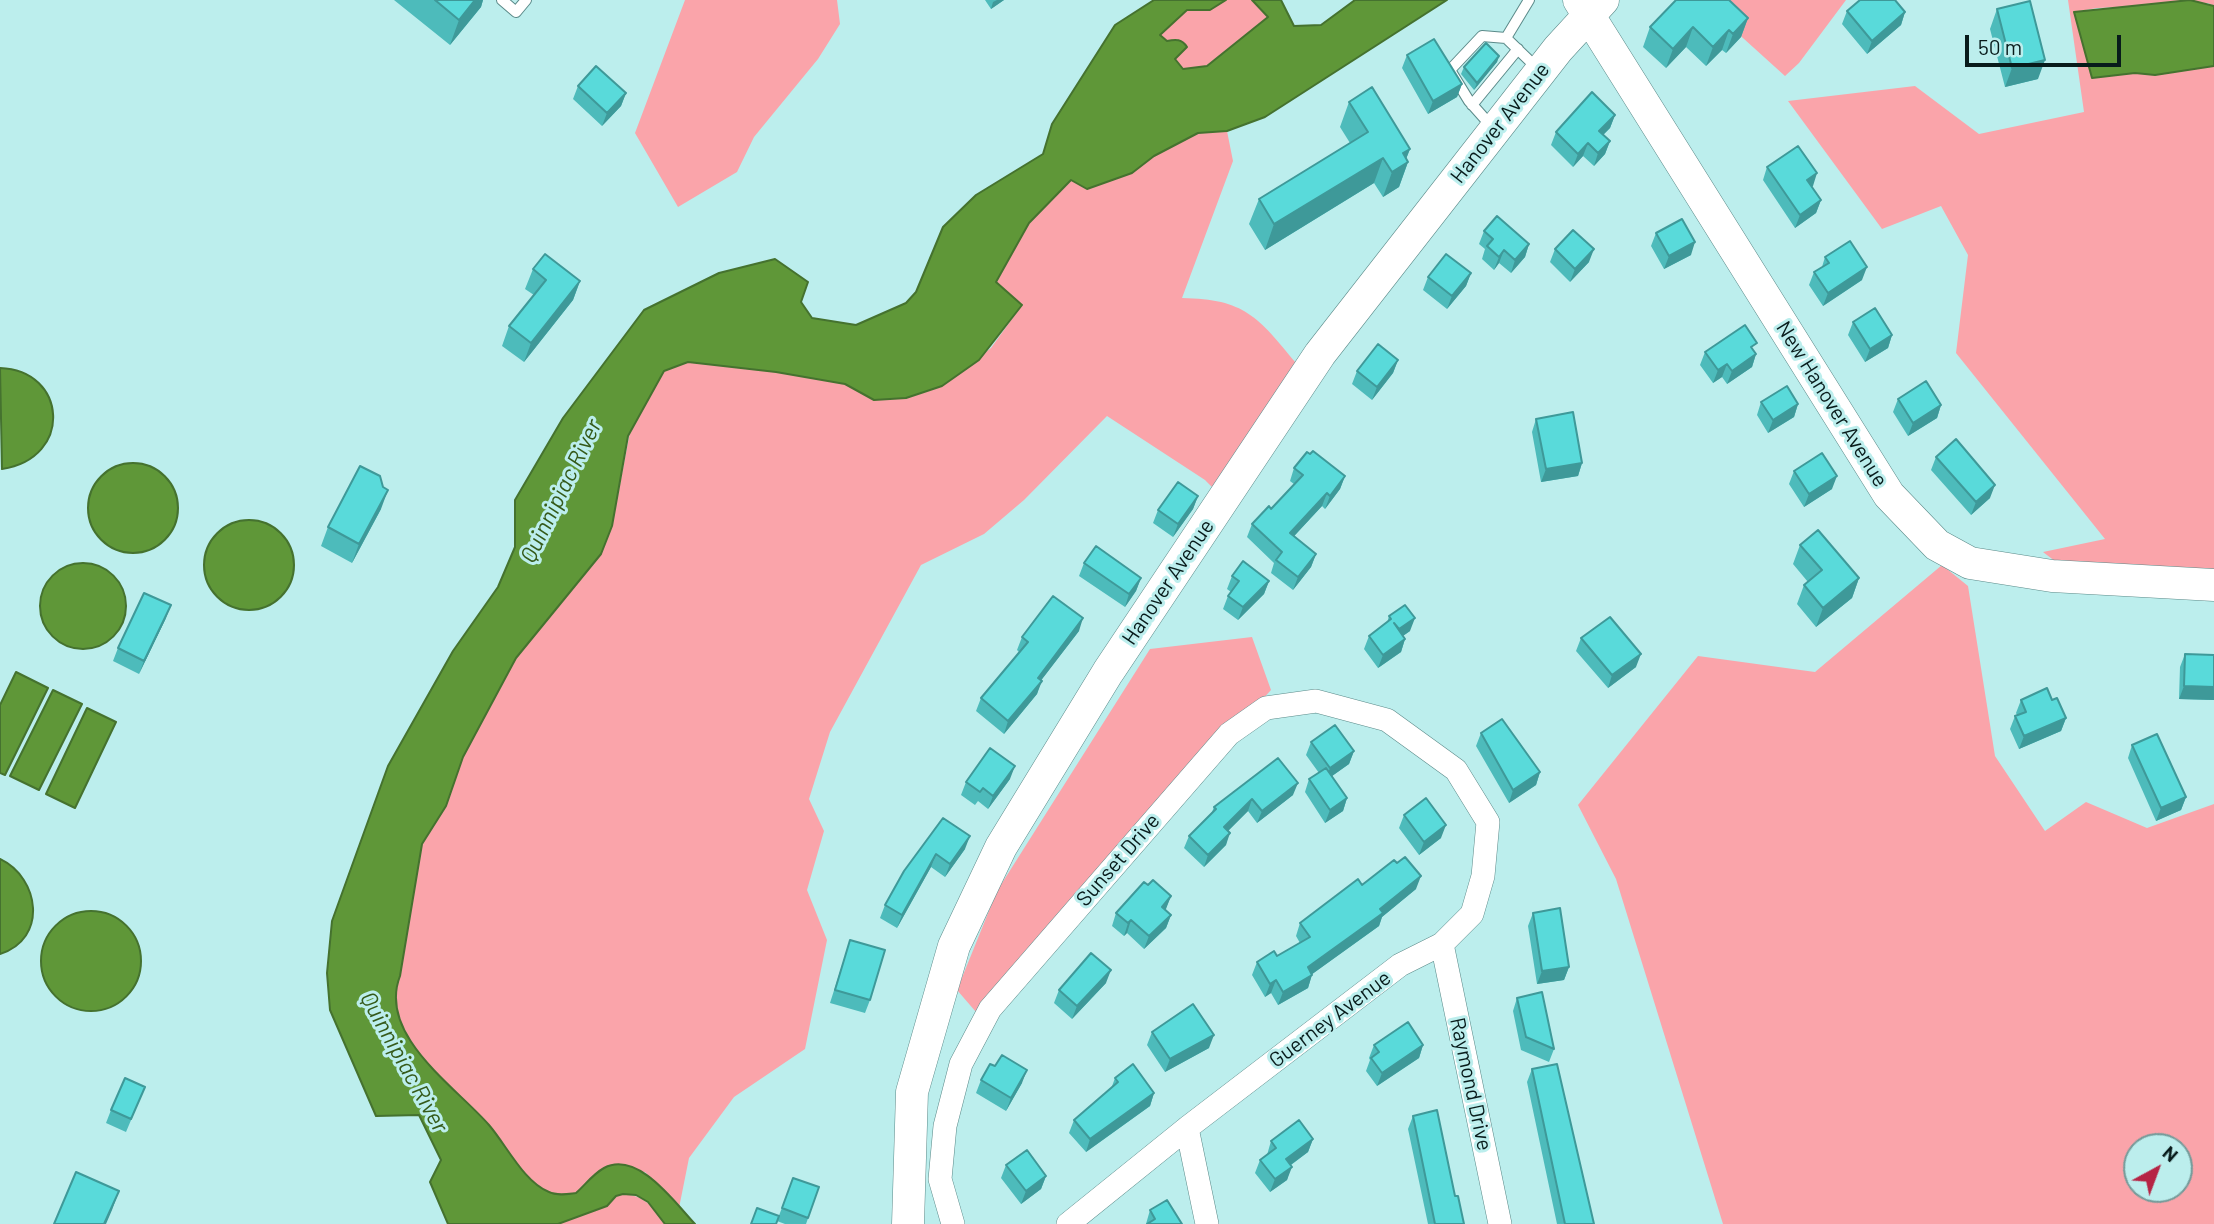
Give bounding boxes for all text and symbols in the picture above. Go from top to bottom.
scale bar [1969,21,2125,65]
text: 50 m [1978,34,2022,59]
street label: Hanover Avenue [1445,58,1555,188]
street label: New Hanover Avenue [1771,317,1893,491]
water label: Quinnipiac River [514,415,608,567]
street label: Hanover Avenue [1117,514,1219,650]
street label: Sunset Drive [1071,808,1165,912]
street label: Guerney Avenue [1264,965,1396,1073]
water label: Quinnipiac River [354,987,454,1137]
street label: Raymond Drive [1445,1015,1497,1153]
north arrow [2123,1133,2193,1203]
text: N [2158,1140,2183,1166]

